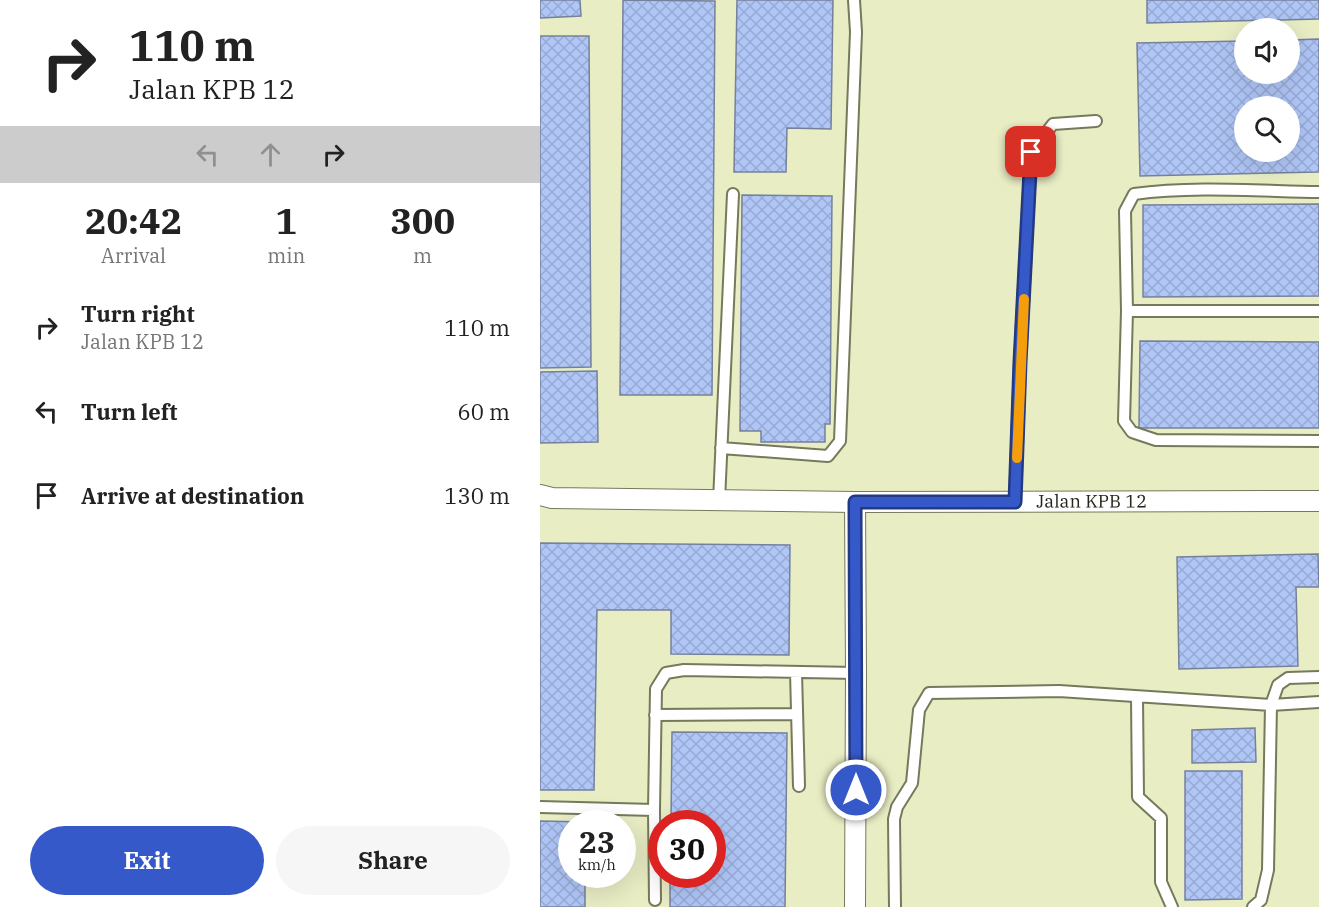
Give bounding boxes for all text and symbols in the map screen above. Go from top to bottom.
text: 110 m [129,18,255,73]
map controls [1234,18,1300,162]
button: sound [1234,18,1300,84]
icon: right [30,24,108,102]
text: Jalan KPB 12 [129,71,295,106]
button: search [1234,96,1300,162]
pin [1005,126,1056,177]
icon: arrive [1014,135,1047,168]
icon: left [191,138,224,171]
icon: ahead [254,138,287,171]
icon: right [317,138,350,171]
text: 20:42 [85,197,182,244]
text: 1 [275,197,297,244]
text: 300 [390,197,455,244]
text: Arrival [101,242,166,269]
text: min [267,242,305,269]
text: m [413,242,432,269]
text: Turn right [81,299,195,328]
icon: right [30,311,63,344]
text: 110 m [444,313,510,342]
text: Jalan KPB 12 [81,328,204,355]
icon: left [30,395,63,428]
text: Turn left [81,397,177,426]
text: 60 m [458,397,510,426]
icon: arrive [30,479,63,512]
text: Arrive at destination [81,481,304,510]
text: 130 m [444,481,510,510]
street label: Jalan KPB 12 [1036,489,1147,513]
position arrow [824,758,888,822]
speed limit sign: 30 [648,810,726,888]
text: 23 [579,822,615,861]
button: Exit [30,826,264,895]
button: Share [276,826,510,895]
text: km/h [578,855,616,874]

